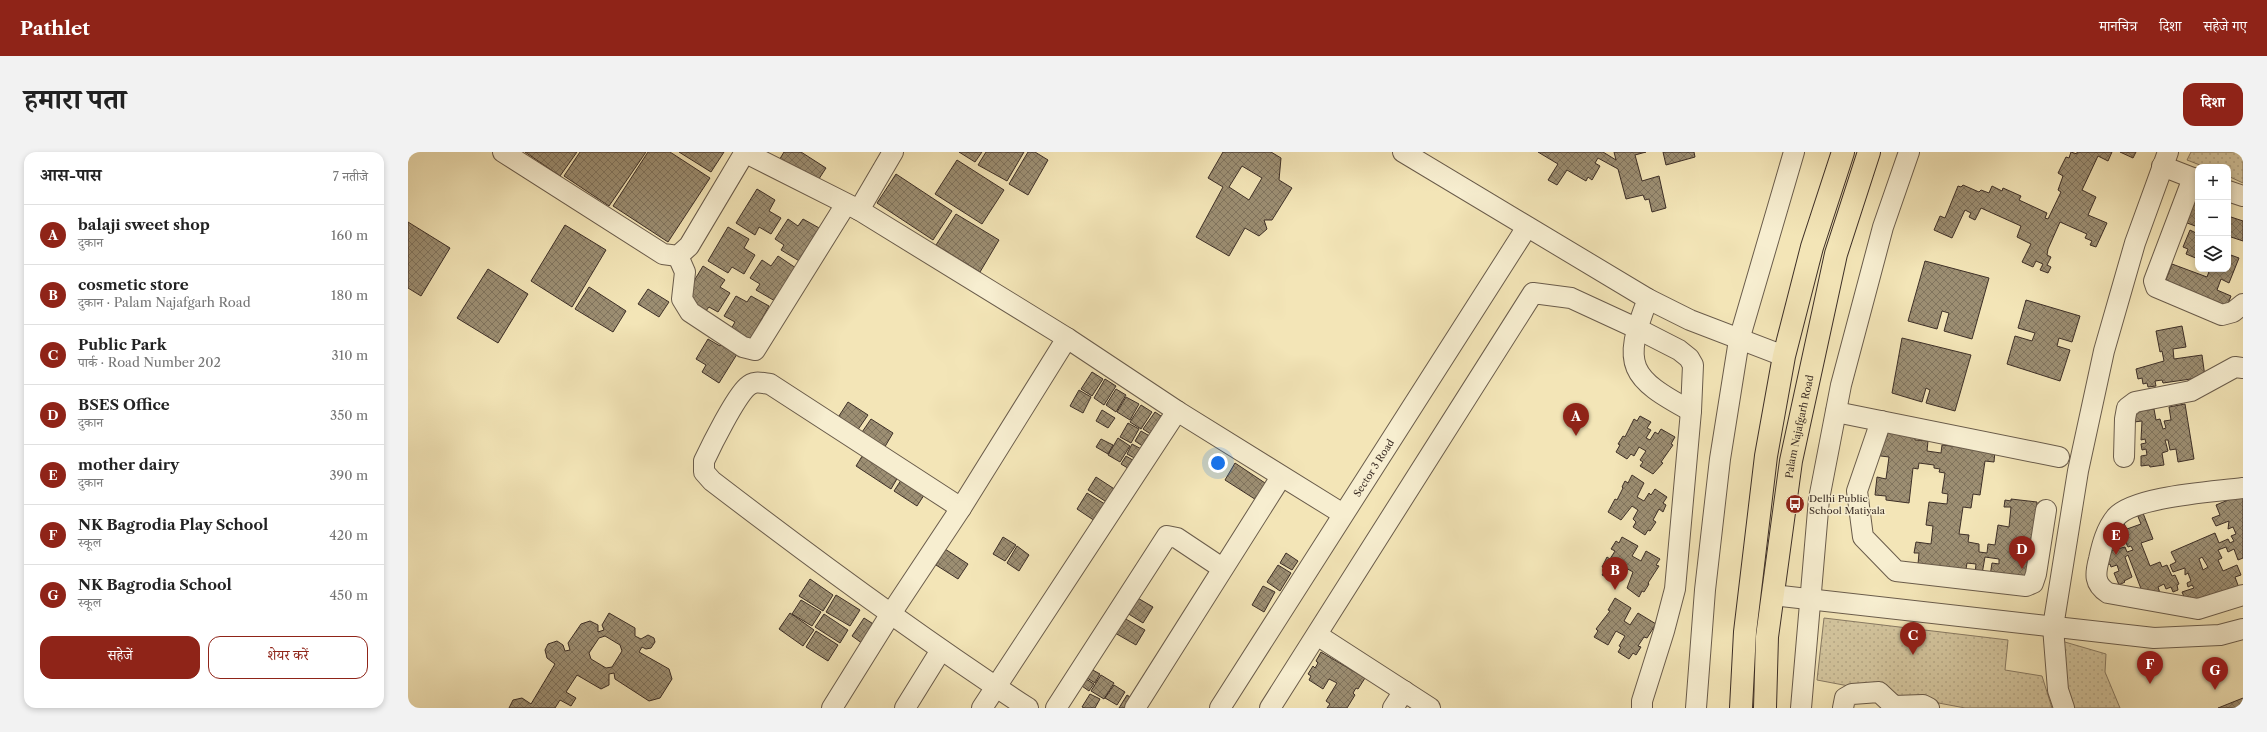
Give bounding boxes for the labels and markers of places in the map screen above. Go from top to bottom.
pin: A [1563,403,1589,436]
place label: Delhi Public School Matiyala [1809,492,1886,517]
bus stop icon: Delhi Public School Matiyala [1784,493,1806,515]
pin: E [2103,522,2129,555]
pin: D [2009,536,2035,569]
pin: B [1602,557,1628,590]
pin: C [1900,622,1926,655]
pin: F [2137,651,2163,684]
pin: G [2202,657,2228,690]

